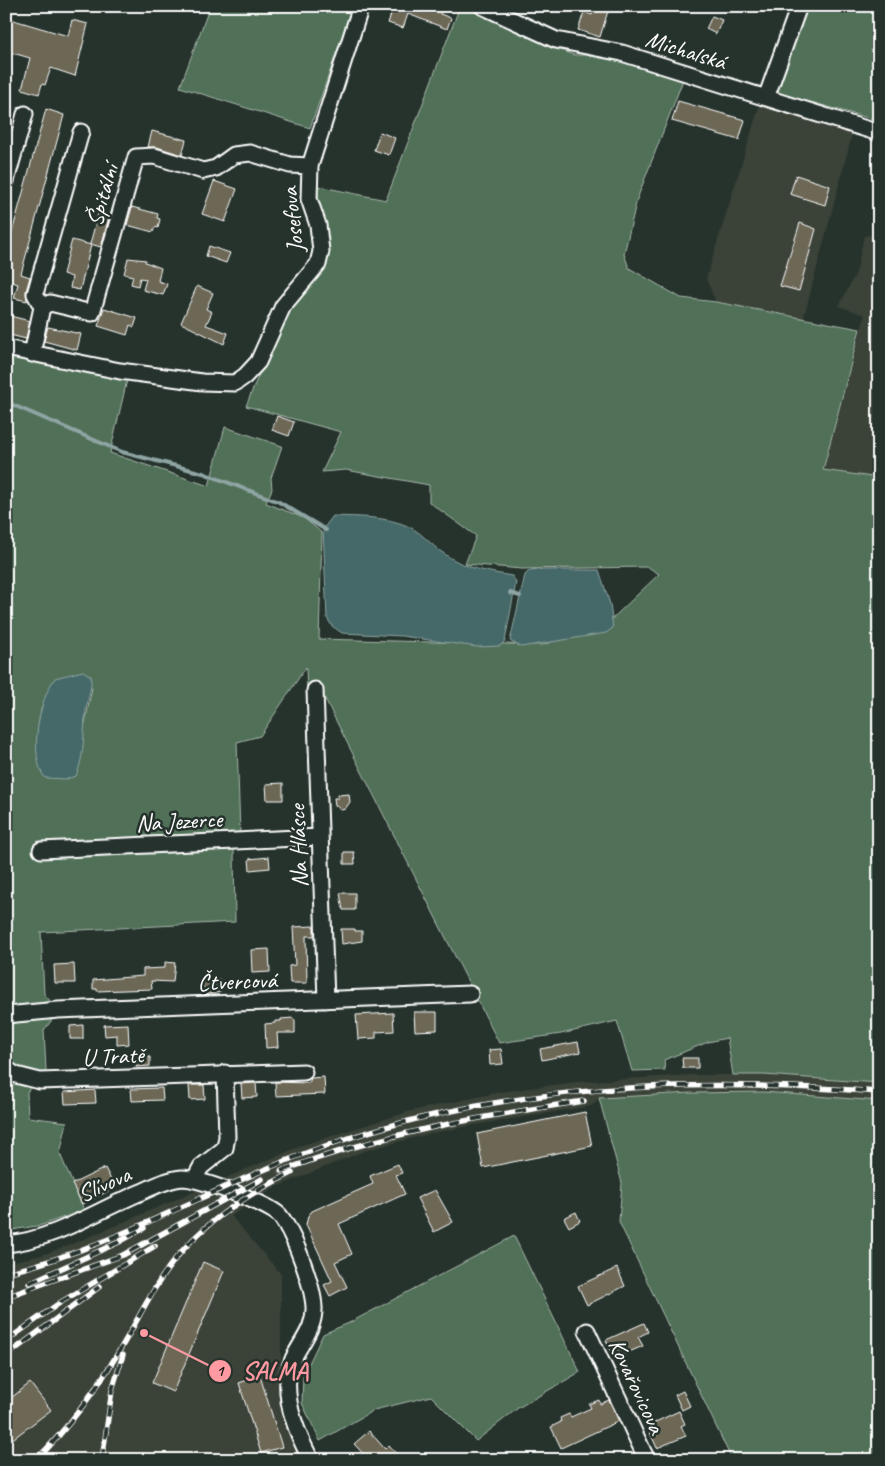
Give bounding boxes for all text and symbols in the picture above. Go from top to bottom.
street label: Michalská [642,24,732,77]
street label: Špitální [79,156,126,229]
street label: Josefova [274,184,310,255]
street label: Na Hlásce [281,802,314,888]
street label: Na Jezerce [135,804,225,838]
street label: Čtvercová [197,965,280,997]
street label: U Tratě [82,1039,148,1073]
street label: Slívova [73,1159,136,1209]
street label: Kovařovicova [602,1333,673,1440]
callout: SALMA [208,1351,318,1391]
text: SALMA [242,1355,309,1387]
text: 1 [217,1362,226,1381]

